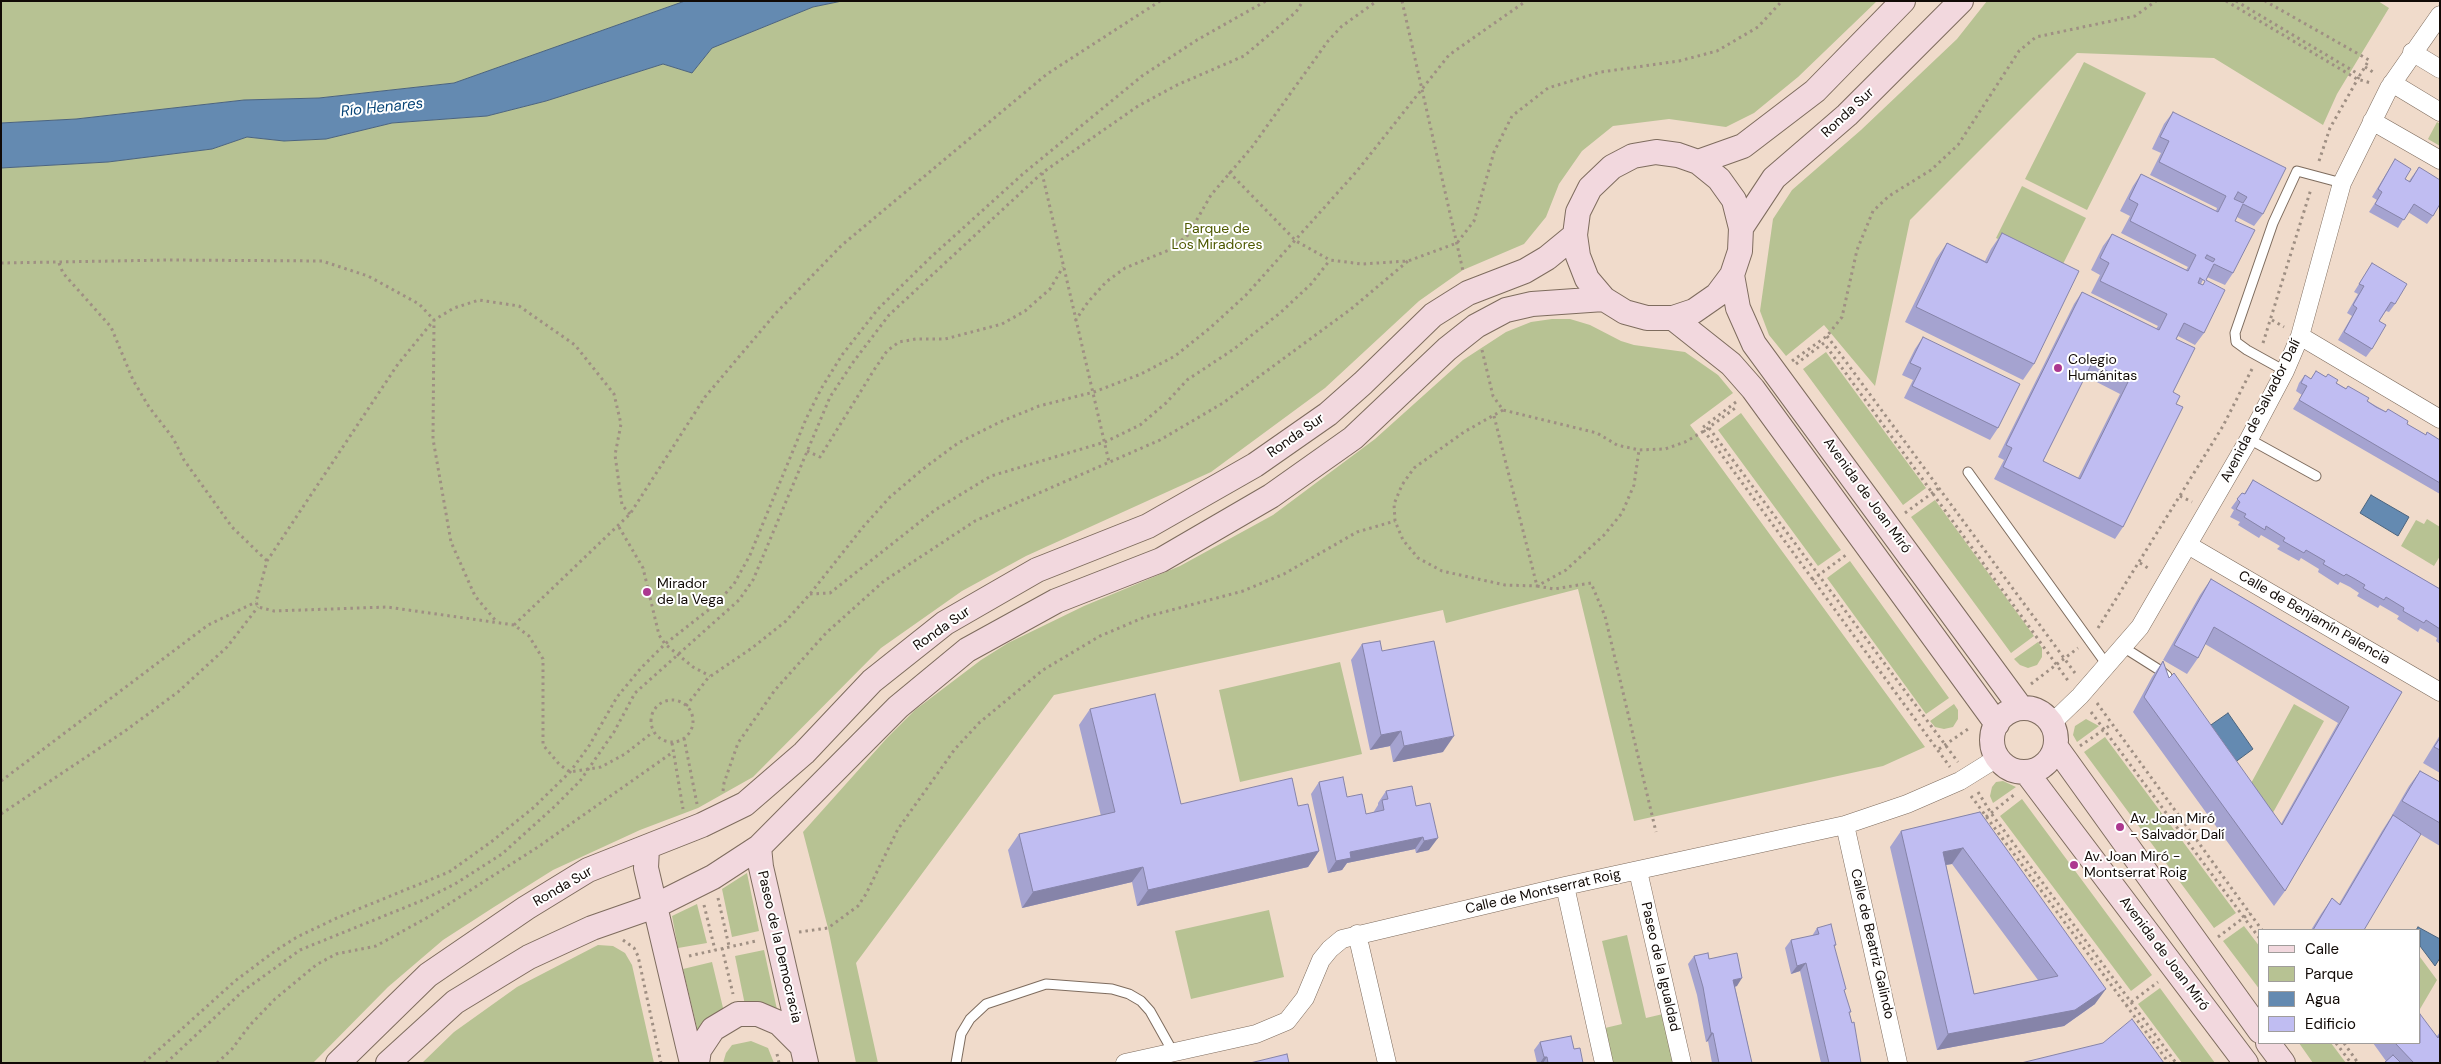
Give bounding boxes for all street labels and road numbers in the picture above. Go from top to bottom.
street label: Ronda Sur [1818,84,1878,142]
street label: Avenida de Salvador Dalí [2218,337,2304,485]
street label: Ronda Sur [1264,410,1328,462]
street label: Avenida de Joan Miró [1819,435,1915,557]
street label: Calle de Benjamín Palencia [2235,568,2393,668]
street label: Ronda Sur [910,603,974,655]
street label: Ronda Sur [530,863,596,911]
street label: Calle de Montserrat Roig [1464,866,1622,918]
street label: Calle de Beatriz Galindo [1847,867,1897,1021]
street label: Paseo de la Democracia [753,869,805,1025]
street label: Avenida de Joan Miró [2116,894,2212,1014]
street label: Paseo de la Igualdad [1637,901,1683,1033]

